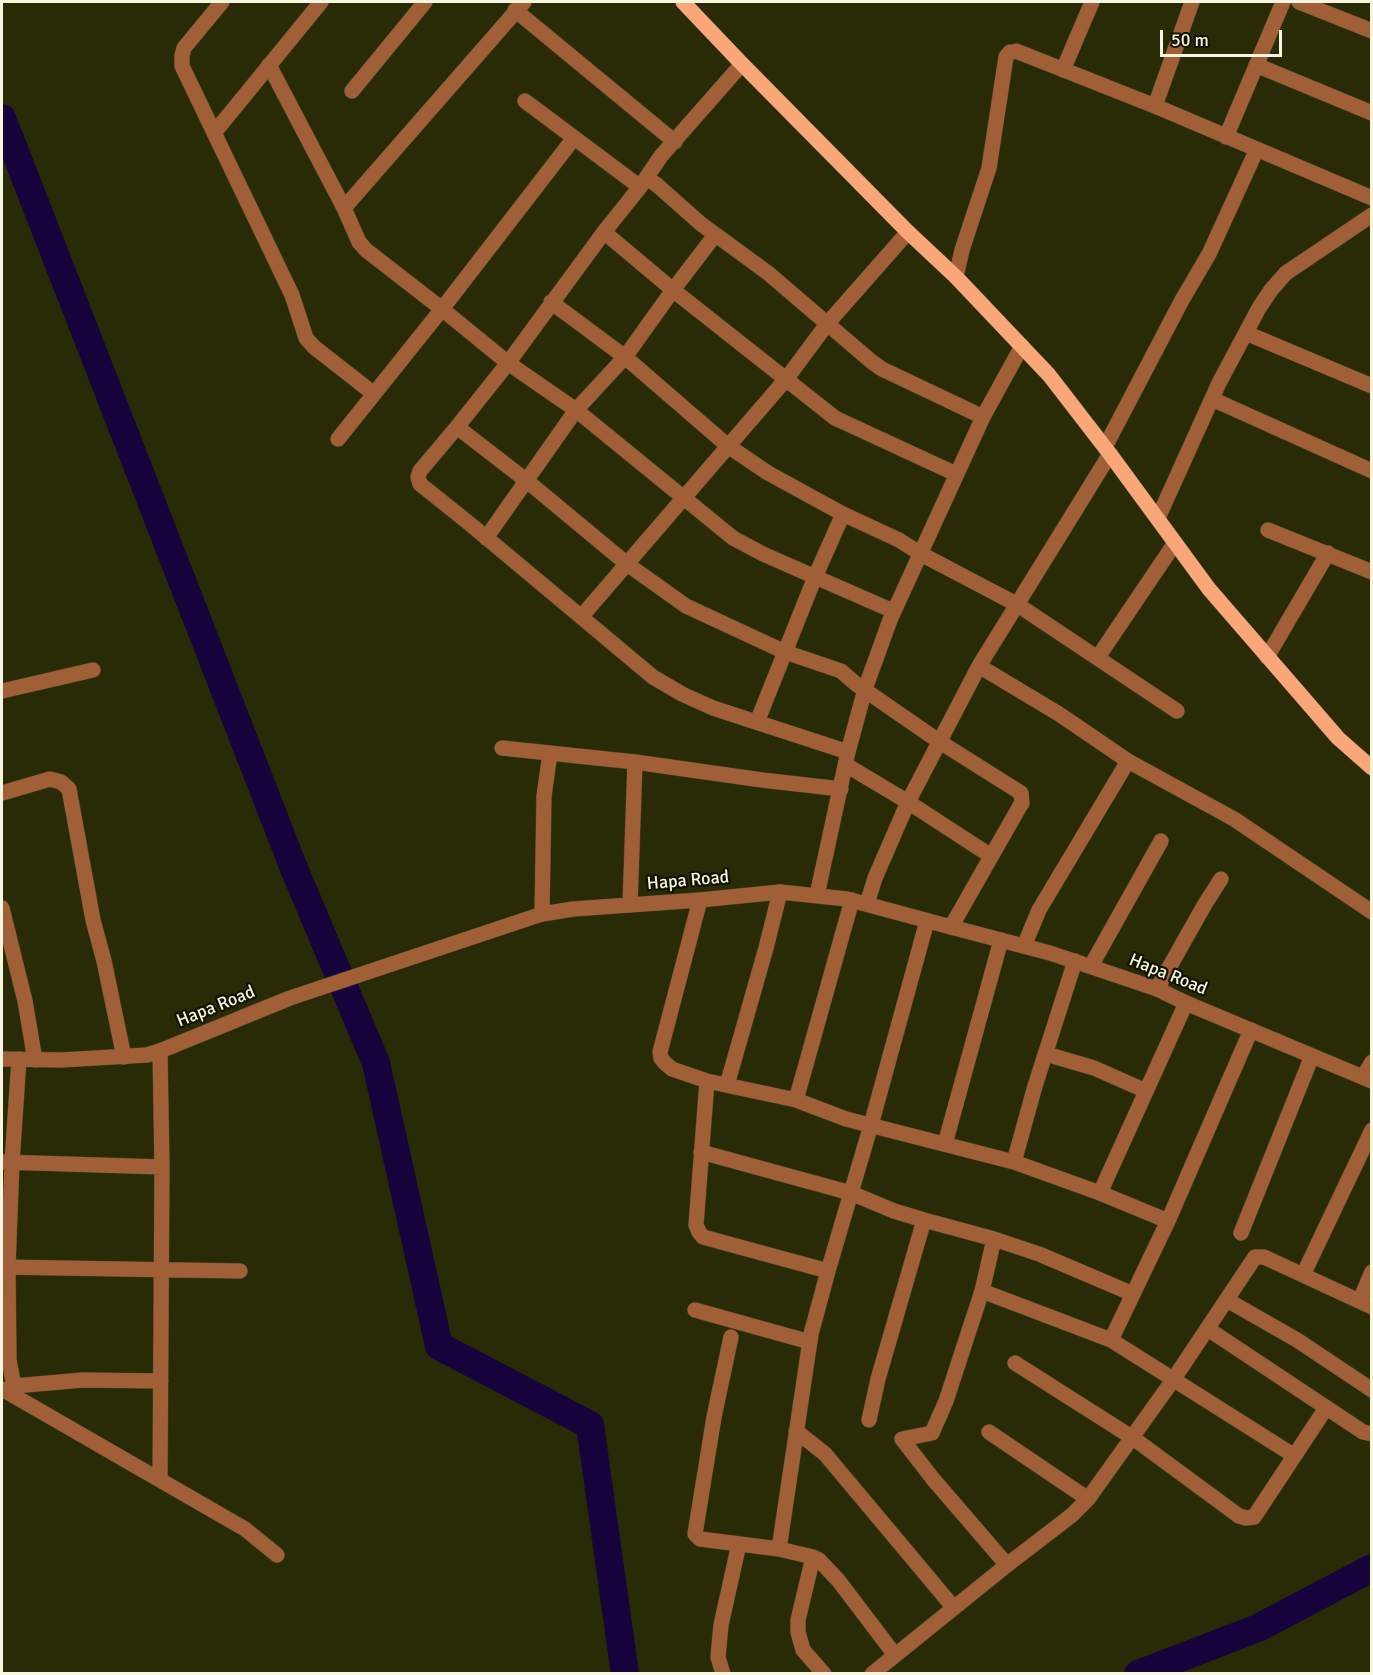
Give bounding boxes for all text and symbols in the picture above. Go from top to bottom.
scale bar [1163,18,1284,56]
text: 50 m [1171,29,1209,51]
street label: Hapa Road [646,867,730,895]
street label: Hapa Road [1126,950,1210,1000]
street label: Hapa Road [174,982,258,1032]

